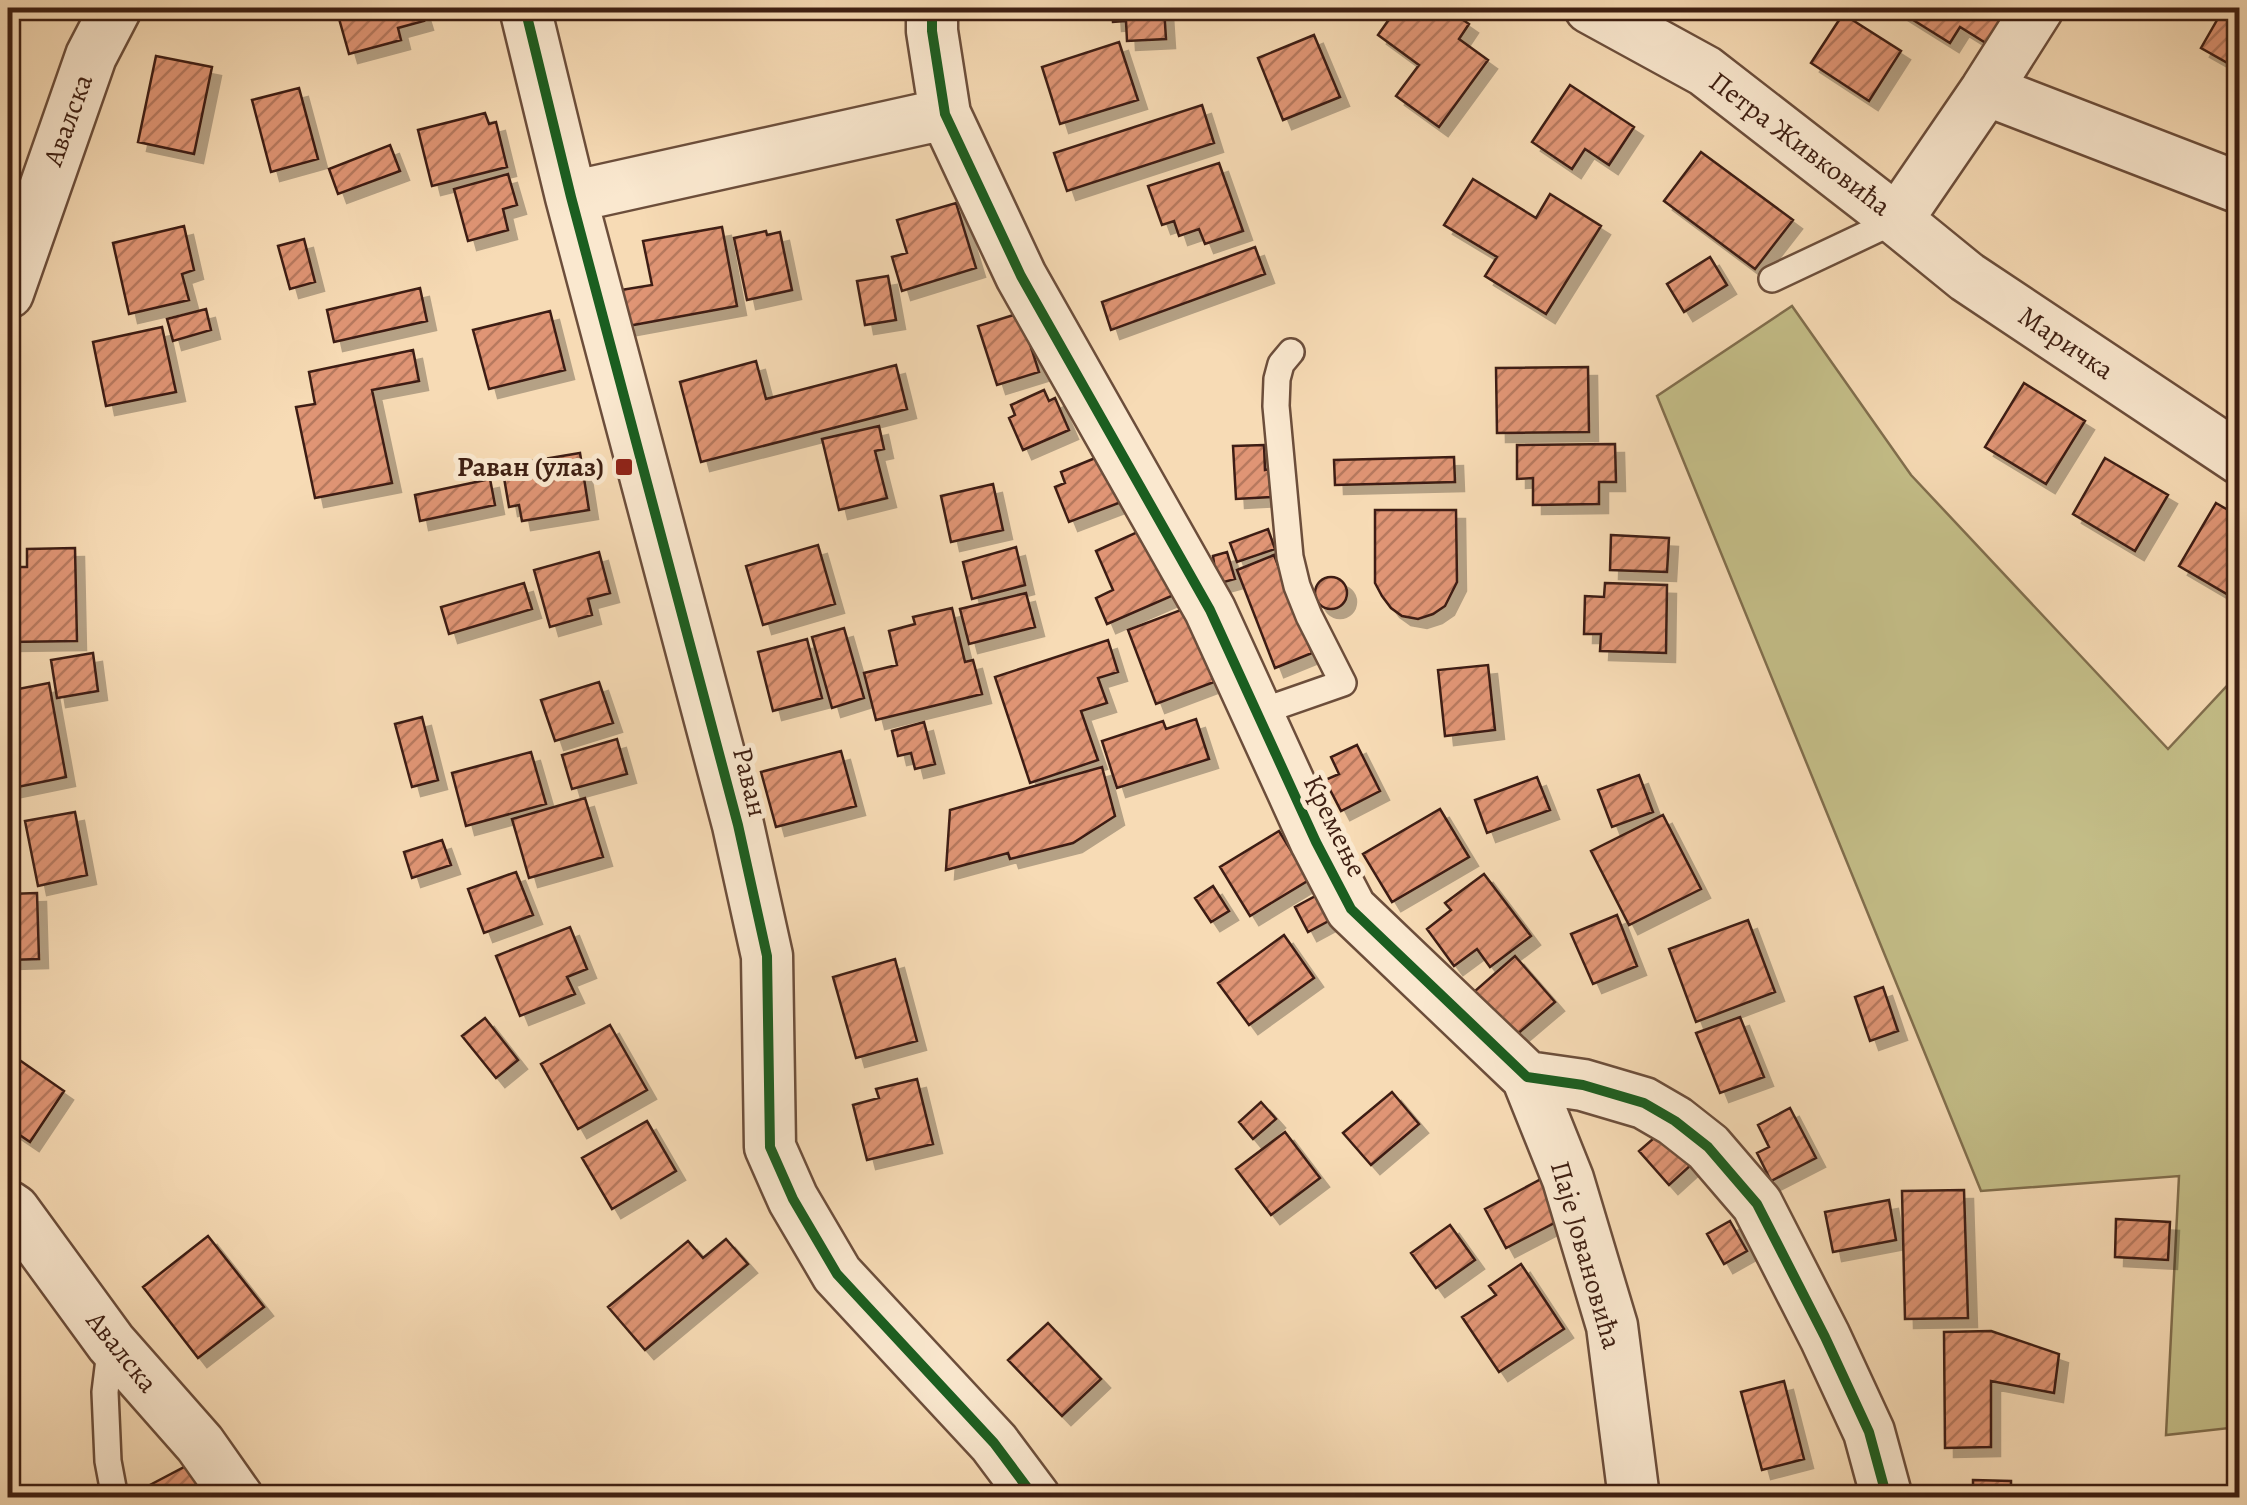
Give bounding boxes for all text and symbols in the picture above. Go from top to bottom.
street label: Петра Живковића [1701,63,1899,225]
street label: Авалска [34,69,102,172]
street label: Маричка [2011,297,2121,389]
place label: Раван (улаз) [457,448,604,486]
marker: Раван (улаз) [613,456,635,478]
street label: Раван [723,743,777,821]
street label: Кремење [1294,768,1376,884]
street label: Паје Јовановића [1541,1156,1631,1354]
street label: Авалска [77,1302,167,1401]

